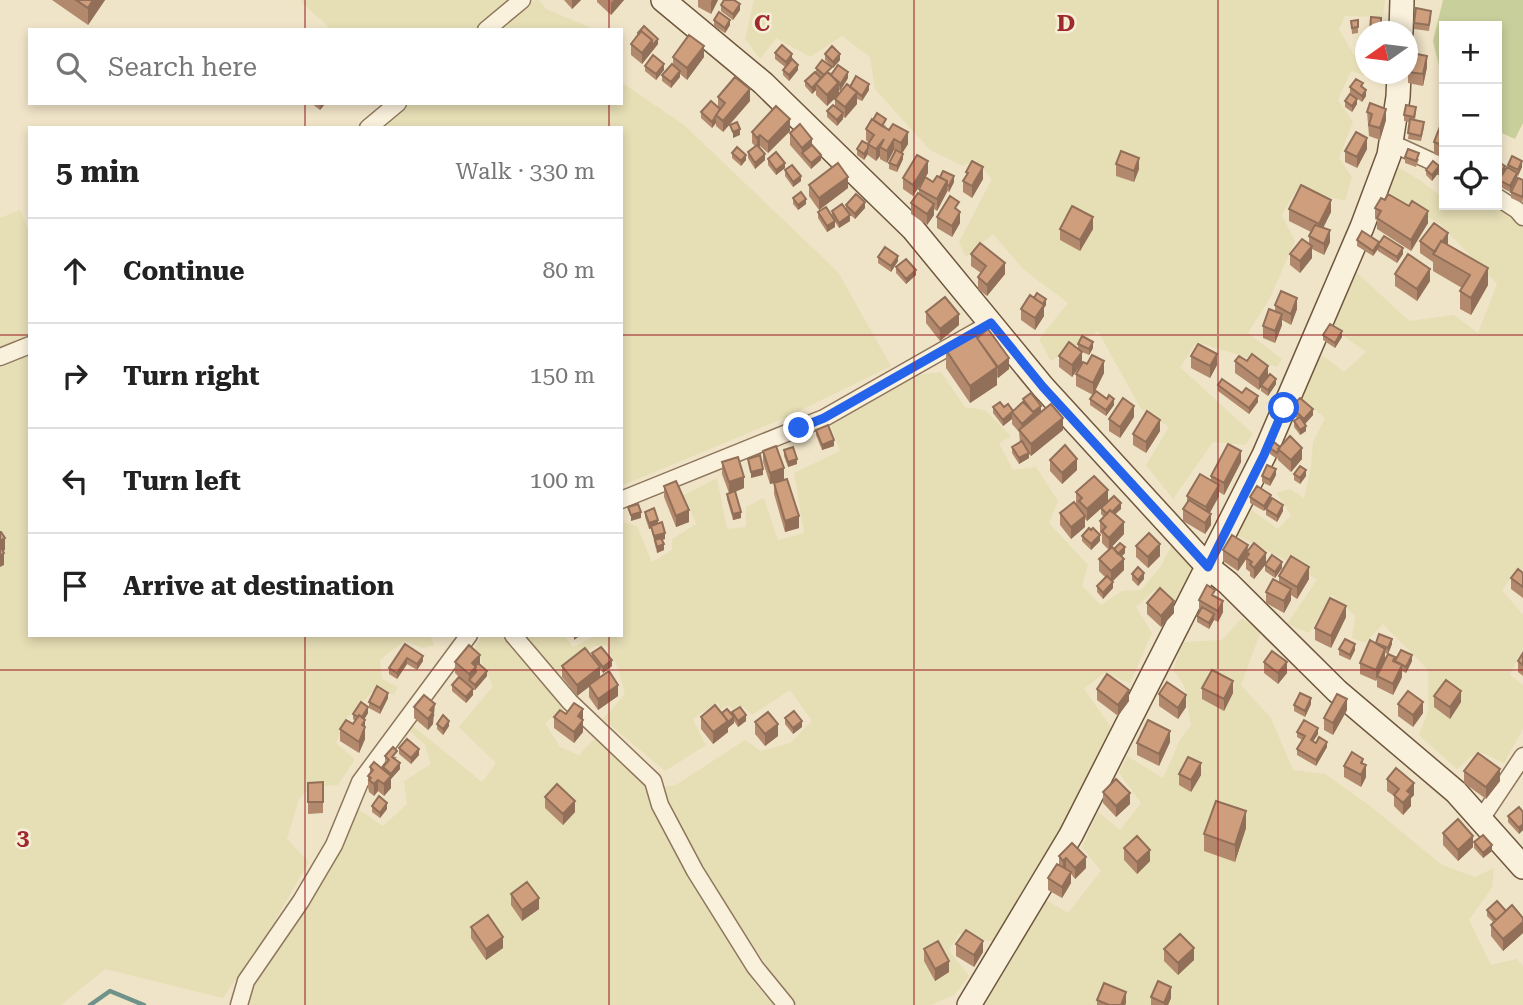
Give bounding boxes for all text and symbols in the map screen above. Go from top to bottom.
text: C [754,10,770,37]
text: D [1057,10,1075,37]
north arrow [1355,21,1418,84]
map controls [1439,21,1502,210]
button: + [1439,21,1502,84]
search box [28,28,623,105]
icon: search [52,48,90,86]
text: Search here [108,52,257,82]
button: − [1439,84,1502,147]
button: locate [1439,147,1502,210]
text: 5 min [56,154,139,189]
text: Walk · 330 m [456,158,595,185]
icon: ahead [56,252,94,290]
text: Continue [123,256,245,286]
text: 80 m [542,257,595,284]
icon: right [56,357,94,395]
text: Turn right [123,361,259,391]
text: 150 m [530,362,595,389]
route start [1268,392,1299,423]
route end [783,412,814,443]
icon: left [56,462,94,500]
text: Turn left [123,466,241,496]
text: 100 m [530,467,595,494]
icon: arrive [56,567,94,605]
text: Arrive at destination [123,571,394,601]
text: 3 [17,824,30,851]

